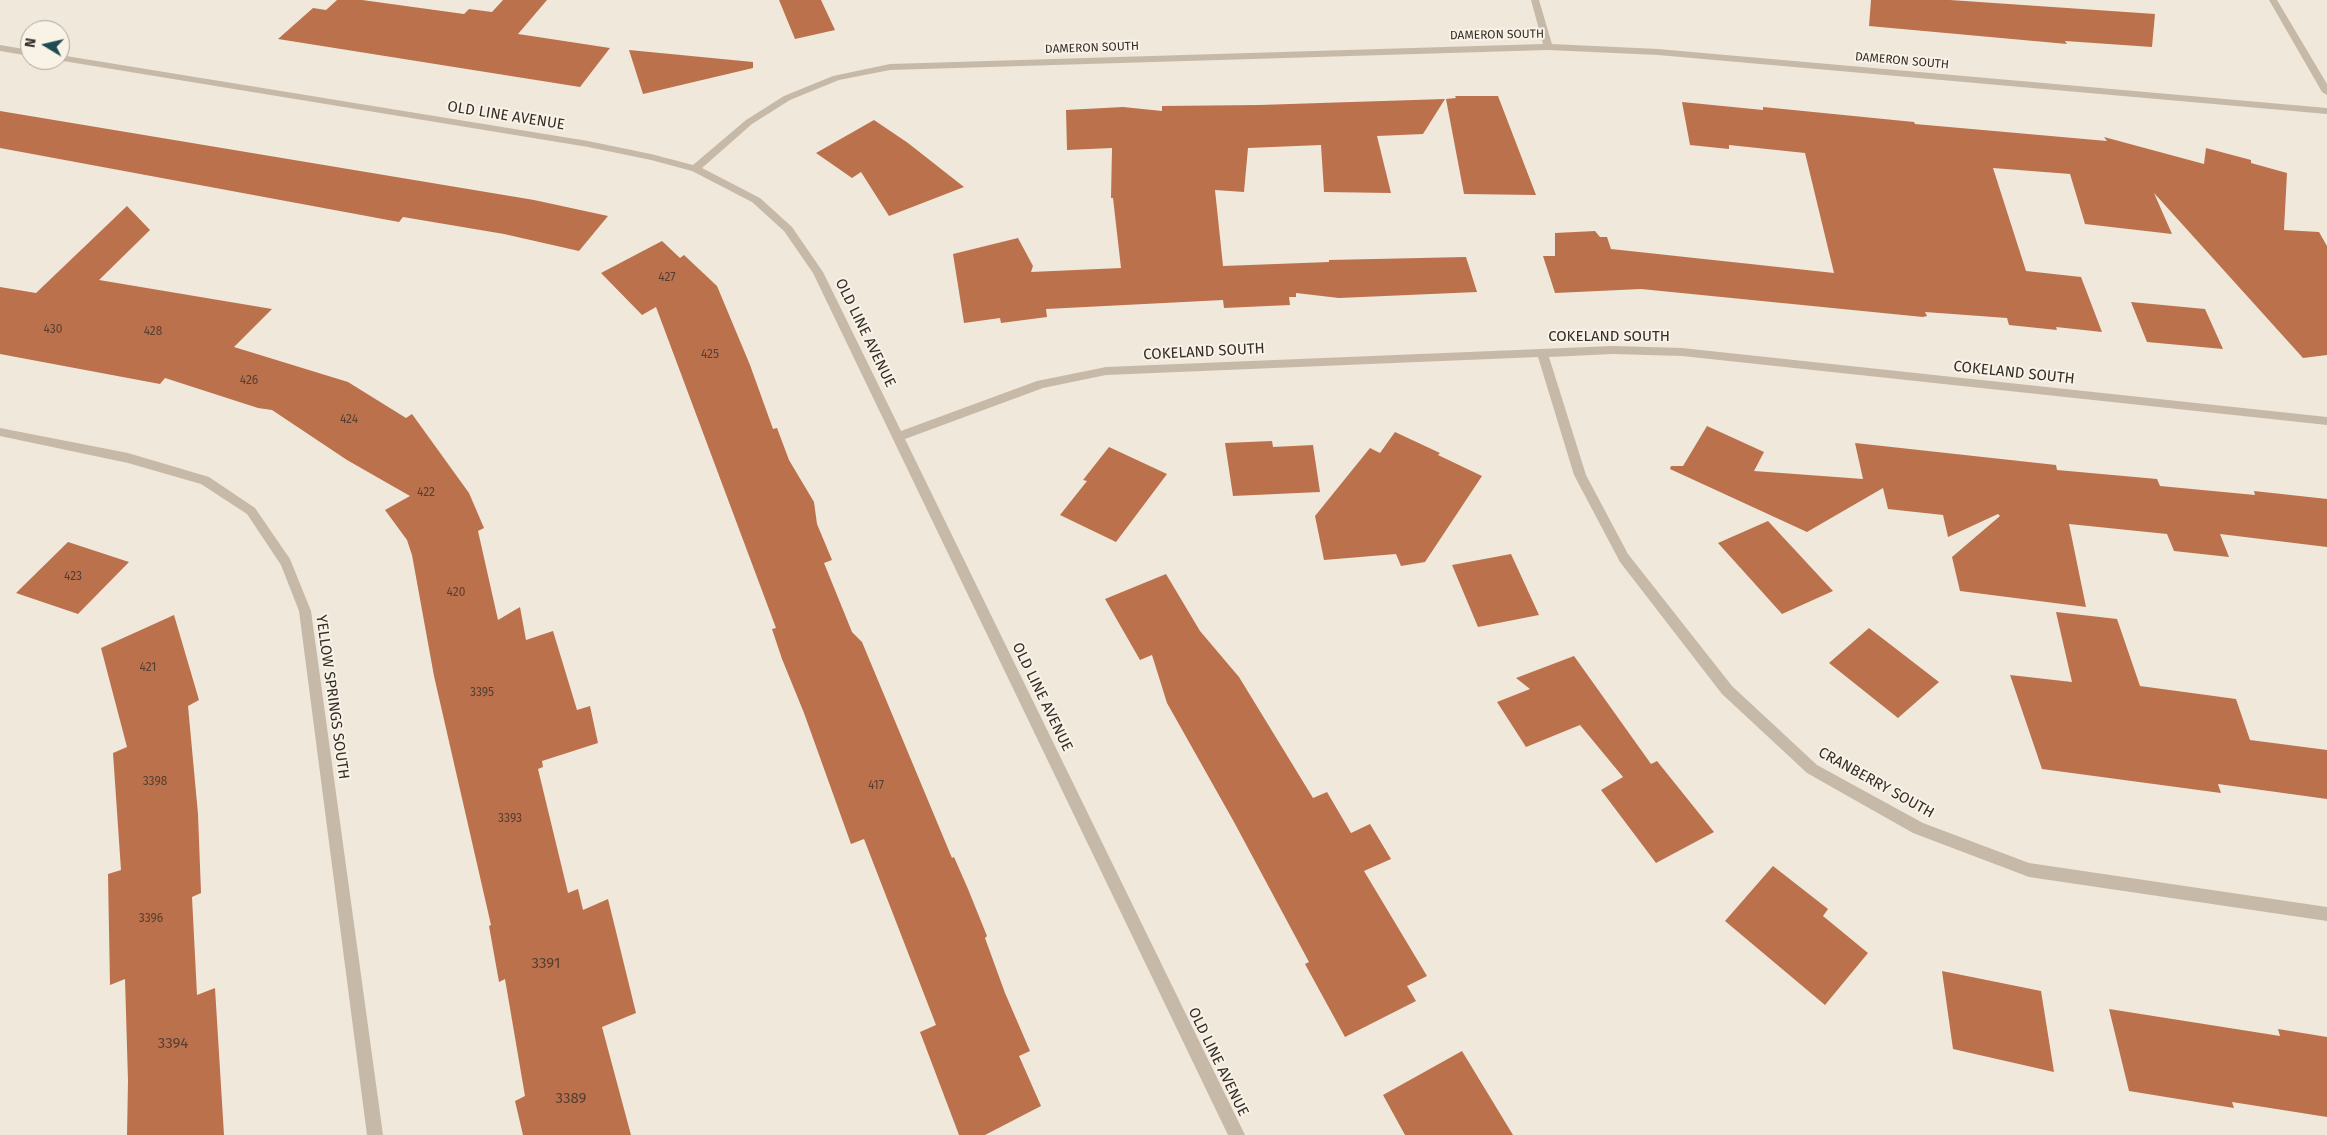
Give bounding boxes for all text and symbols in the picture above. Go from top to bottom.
north arrow [20,20,70,70]
street label: DAMERON SOUTH [1450,27,1544,43]
text: N [22,37,40,49]
street label: DAMERON SOUTH [1045,39,1139,57]
street label: DAMERON SOUTH [1854,50,1950,72]
street label: OLD LINE AVENUE [446,98,566,134]
house number: 427 [658,271,676,285]
street label: OLD LINE AVENUE [831,276,899,390]
house number: 430 [44,323,62,337]
house number: 428 [144,325,162,339]
street label: COKELAND SOUTH [1548,328,1670,346]
street label: COKELAND SOUTH [1143,340,1265,364]
house number: 425 [701,348,719,362]
street label: COKELAND SOUTH [1953,358,2075,388]
house number: 426 [240,374,258,388]
house number: 424 [340,413,358,427]
house number: 422 [417,486,435,500]
house number: 423 [64,570,82,584]
house number: 420 [447,586,465,600]
street label: YELLOW SPRINGS SOUTH [312,614,352,780]
street label: OLD LINE AVENUE [1008,640,1076,754]
house number: 421 [140,661,156,675]
house number: 3395 [470,686,494,700]
street label: CRANBERRY SOUTH [1815,744,1937,822]
house number: 3398 [143,775,167,789]
house number: 417 [868,779,884,793]
house number: 3393 [498,812,522,826]
house number: 3396 [139,912,163,926]
house number: 3391 [532,955,560,973]
street label: OLD LINE AVENUE [1184,1005,1252,1119]
house number: 3394 [158,1035,188,1053]
house number: 3389 [556,1090,586,1108]

